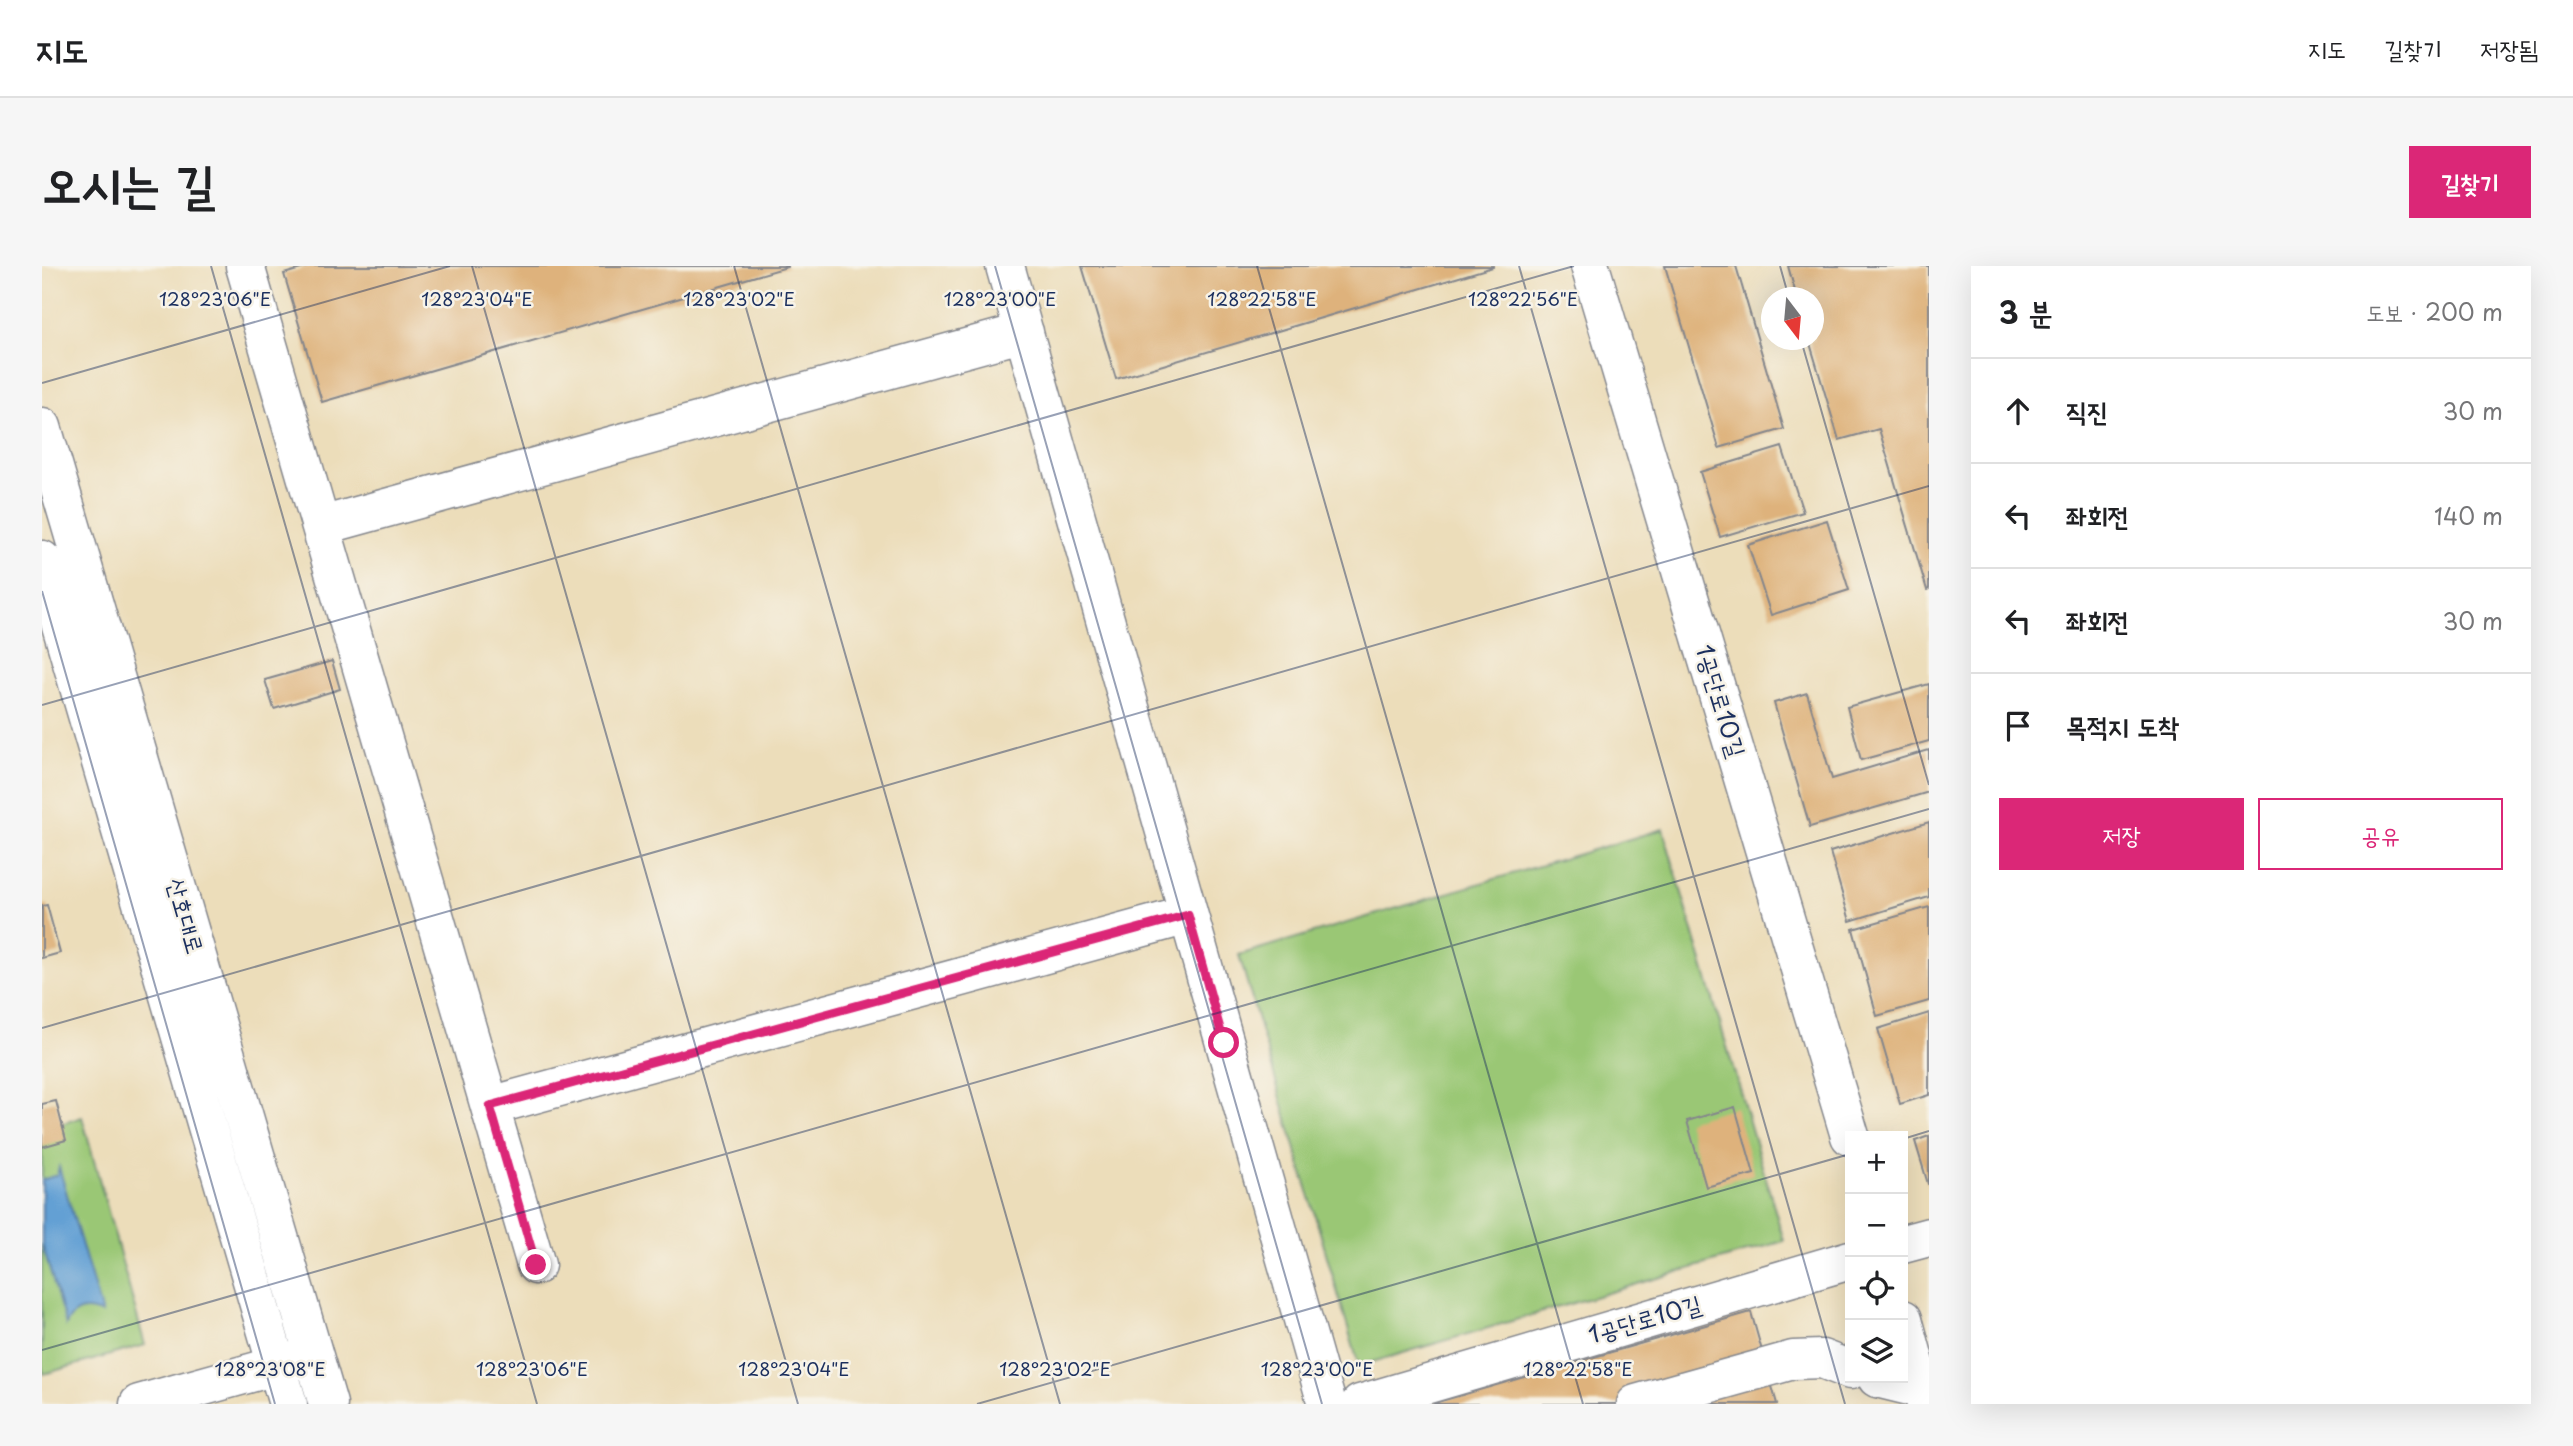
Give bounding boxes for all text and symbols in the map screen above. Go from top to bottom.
text: 지도 [35,23,88,73]
text: 지도 [2308,30,2346,66]
text: 길찾기 [2384,30,2442,66]
text: 저장됨 [2480,30,2538,66]
text: 오시는 길 [42,145,215,219]
button: 길찾기 [2409,146,2531,218]
text: 128°23'06"E [159,285,271,312]
text: 128°23'04"E [421,285,533,312]
text: 128°23'02"E [683,285,795,312]
text: 128°23'00"E [944,285,1056,312]
text: 128°22'58"E [1207,285,1317,312]
text: 128°22'56"E [1468,285,1578,312]
north arrow [1761,287,1824,350]
text: 3 분 [1999,289,2052,334]
text: 도보 · 200 m [2366,294,2503,329]
text: 직진 [2066,391,2108,430]
icon: ahead [1999,392,2037,430]
text: 30 m [2442,393,2503,428]
text: 좌회전 [2066,496,2129,535]
icon: left [1999,497,2037,535]
text: 140 m [2434,498,2503,533]
text: 좌회전 [2066,601,2129,640]
icon: left [1999,602,2037,640]
text: 30 m [2442,603,2503,638]
street label: 1공단로10길 [1688,640,1756,761]
text: 목적지 도착 [2066,706,2179,745]
icon: arrive [1999,707,2037,745]
button: 저장 [1999,798,2244,870]
button: 공유 [2258,798,2503,870]
street label: 산호대로 [159,873,215,958]
route start [1208,1027,1239,1058]
map controls [1845,1131,1908,1383]
button: + [1845,1131,1908,1194]
button: − [1845,1194,1908,1257]
route end [520,1249,551,1280]
button: locate [1845,1257,1908,1320]
street label: 1공단로10길 [1584,1285,1705,1351]
button: layers [1845,1320,1908,1383]
text: 128°23'08"E [214,1355,326,1382]
text: 128°23'06"E [476,1355,588,1382]
text: 128°23'04"E [738,1355,850,1382]
text: 128°23'02"E [999,1355,1111,1382]
text: 128°23'00"E [1261,1355,1373,1382]
text: 128°22'58"E [1523,1355,1633,1382]

